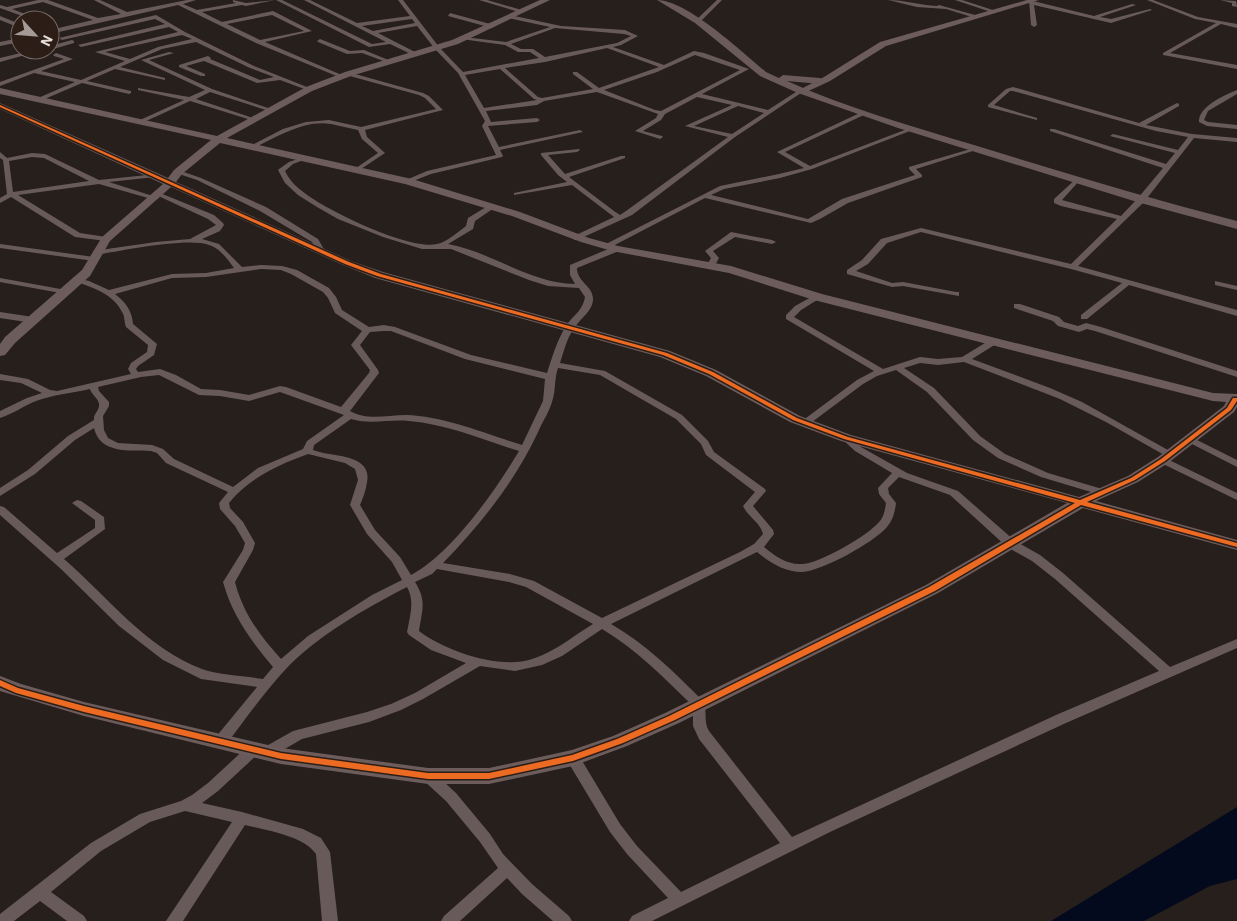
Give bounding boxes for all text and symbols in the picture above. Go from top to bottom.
north arrow [10,10,60,60]
text: N [36,32,57,49]

